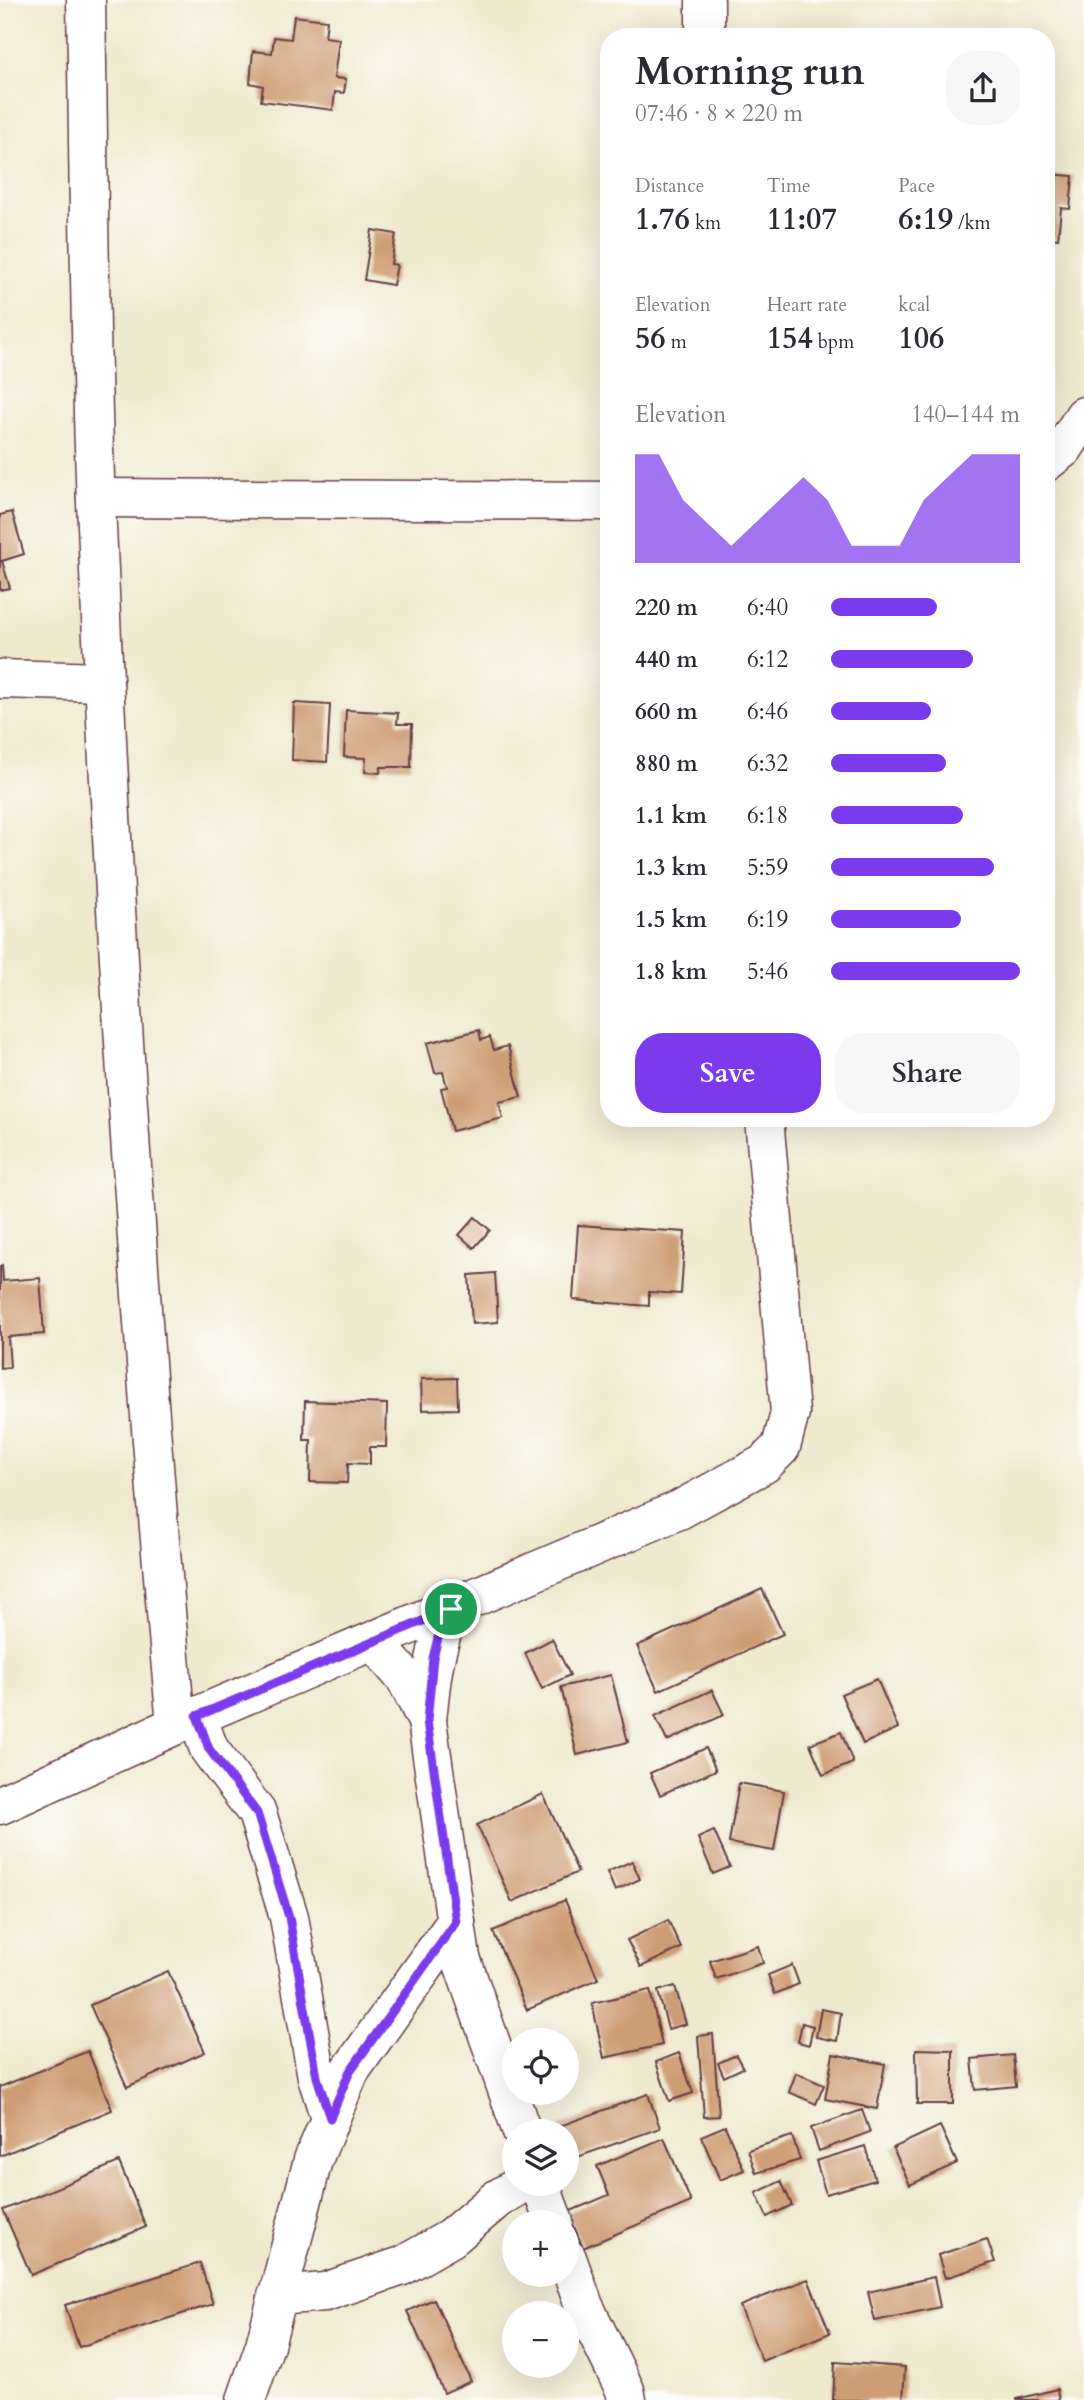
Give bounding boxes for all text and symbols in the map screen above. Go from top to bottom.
text: Morning run [635,46,865,98]
button: share [946,51,1020,125]
text: 07:46 · 8 × 220 m [635,98,803,129]
text: Distance [635,173,704,199]
text: Time [767,173,811,199]
text: Pace [898,173,935,199]
text: 1.76 [635,199,690,240]
text: 11:07 [767,199,837,240]
text: 6:19 [898,199,953,240]
text: km [690,210,721,236]
text: /km [953,210,991,236]
text: Elevation [635,292,710,318]
text: Heart rate [767,292,847,318]
text: kcal [898,292,930,318]
text: 56 [635,318,666,359]
text: 154 [767,318,813,359]
text: 106 [898,318,944,359]
text: m [666,329,687,355]
text: bpm [813,329,854,355]
text: Elevation [635,399,726,430]
text: 140–144 m [911,399,1020,430]
text: 220 m [635,592,698,623]
text: 6:40 [747,592,788,623]
text: 440 m [635,644,698,675]
text: 6:12 [747,644,788,675]
text: 660 m [635,696,698,727]
text: 6:46 [747,696,788,727]
text: 880 m [635,748,698,779]
text: 6:32 [747,748,788,779]
text: 1.1 km [635,800,707,831]
text: 6:18 [747,800,788,831]
text: 1.3 km [635,852,707,883]
text: 5:59 [747,852,788,883]
text: 1.5 km [635,904,707,935]
text: 6:19 [747,904,788,935]
text: 1.8 km [635,956,707,987]
text: 5:46 [747,956,788,987]
button: Save [635,1033,821,1113]
button: Share [835,1033,1020,1113]
pin [421,1579,481,1639]
icon: arrive [432,1590,470,1628]
map controls [502,2028,579,2378]
button: locate [502,2028,579,2105]
button: layers [502,2119,579,2196]
button: + [502,2210,579,2287]
button: − [502,2301,579,2378]

